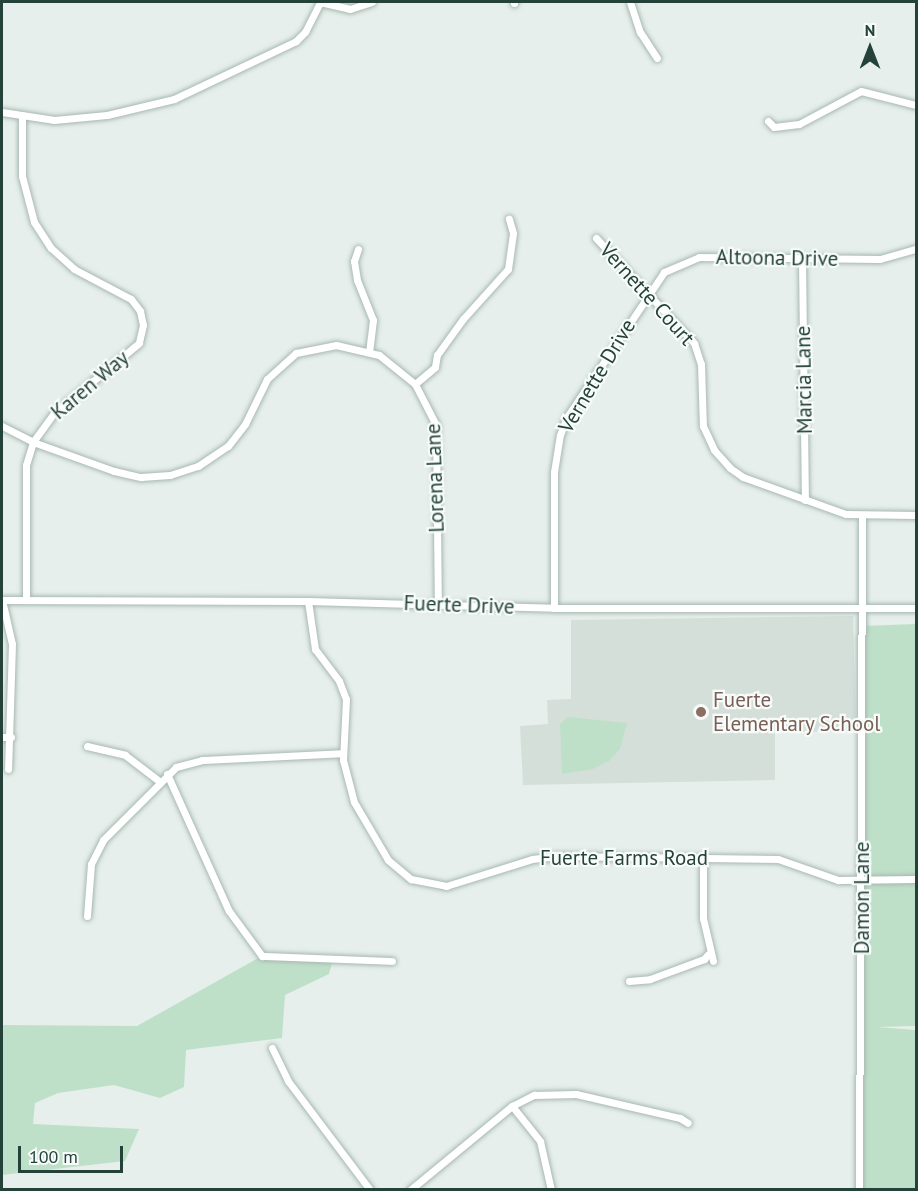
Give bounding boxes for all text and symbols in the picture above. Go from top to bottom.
north arrow [840,18,900,78]
text: N [865,20,875,40]
street label: Vernette Court [594,237,700,351]
street label: Altoona Drive [716,244,838,272]
street label: Vernette Drive [553,315,641,437]
street label: Marcia Lane [790,326,818,434]
street label: Karen Way [46,345,134,425]
street label: Lorena Lane [421,423,449,533]
street label: Fuerte Drive [403,590,515,620]
place label: Fuerte Elementary School [713,687,881,737]
marker: Fuerte Elementary School [694,705,708,719]
street label: Damon Lane [849,842,875,954]
street label: Fuerte Farms Road [540,845,708,871]
scale bar [21,1134,126,1172]
text: 100 m [29,1145,78,1168]

